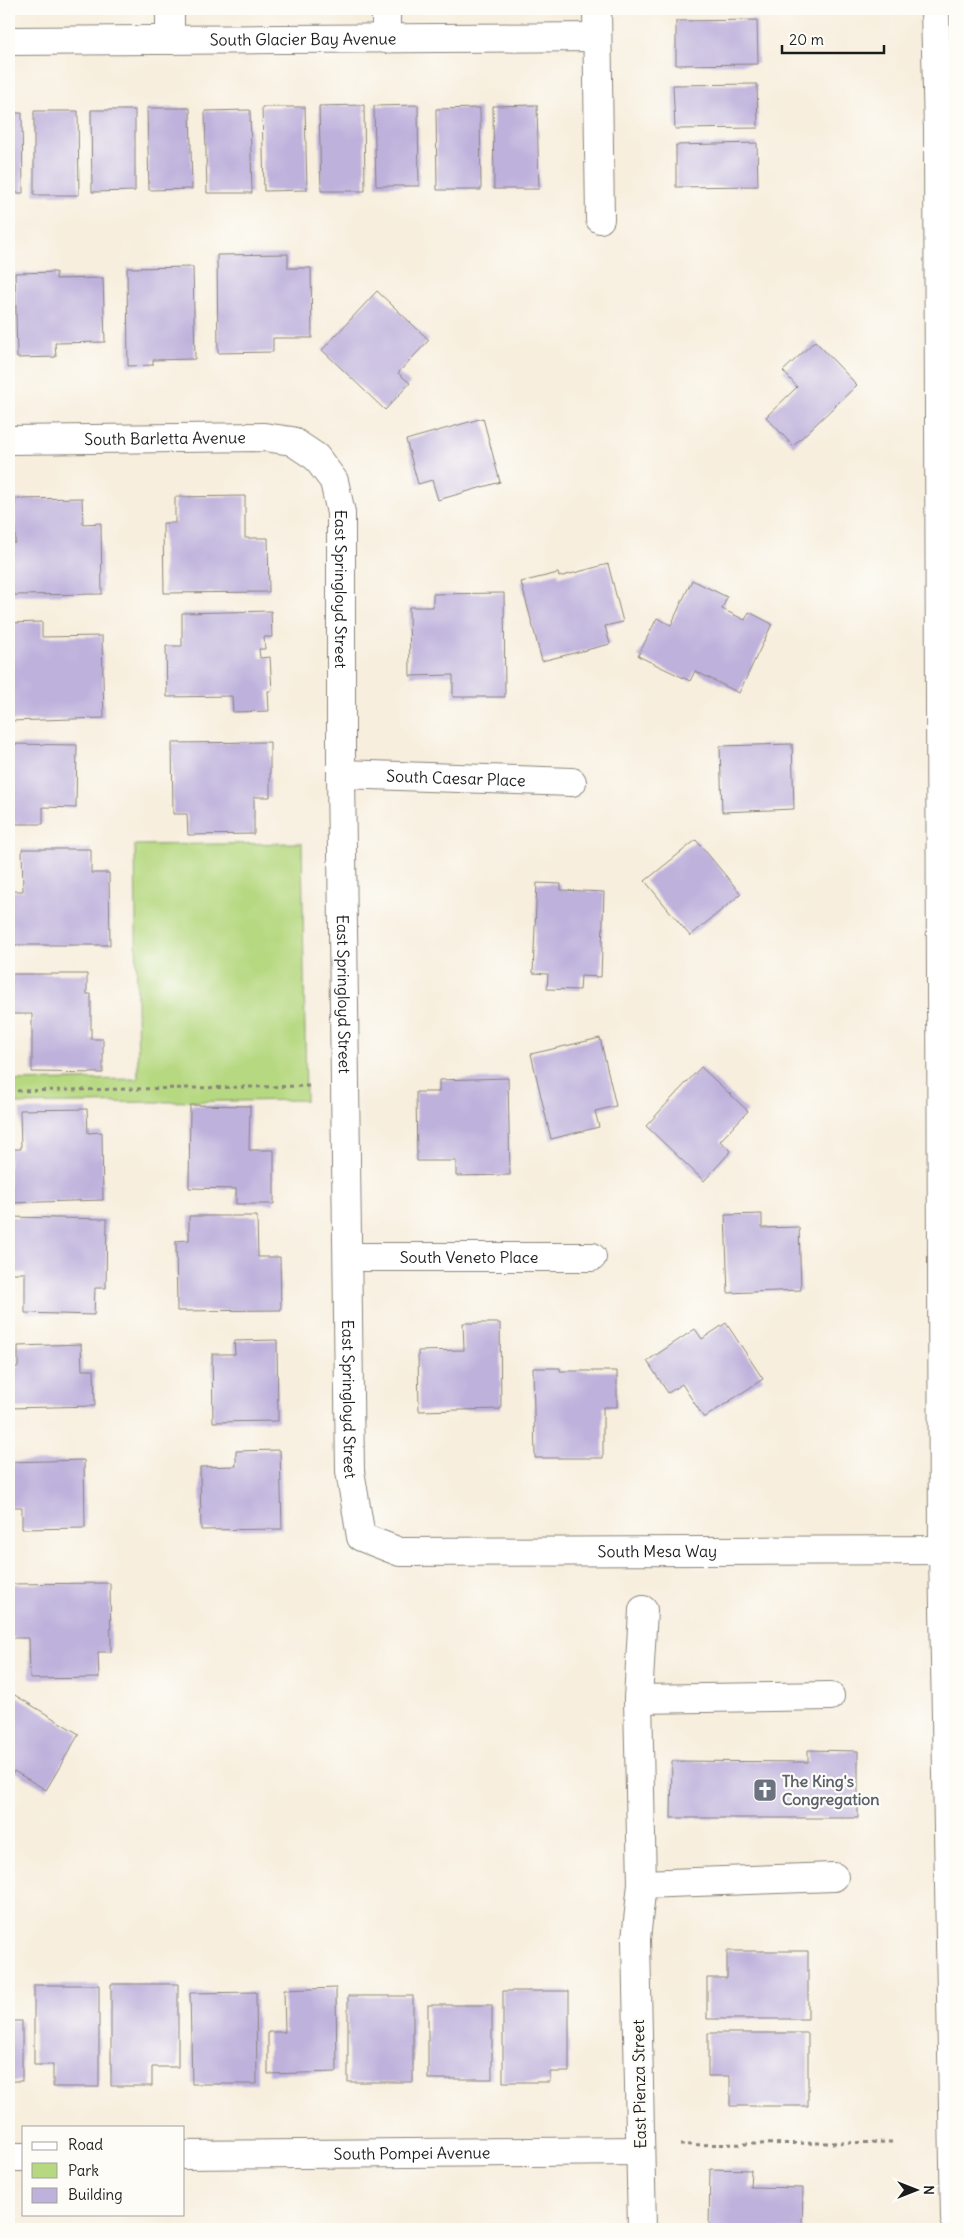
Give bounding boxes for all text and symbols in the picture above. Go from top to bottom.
scale bar [782,22,884,54]
street label: South Glacier Bay Avenue [210,28,396,50]
text: 20 m [789,30,824,49]
street label: South Barletta Avenue [84,427,246,449]
street label: East Springloyd Street [331,510,351,669]
street label: South Caesar Place [386,766,526,790]
street label: East Springloyd Street [333,915,355,1074]
street label: South Veneto Place [400,1247,538,1267]
street label: East Springloyd Street [338,1320,361,1481]
street label: South Mesa Way [597,1541,717,1561]
place label: The King's Congregation [782,1771,880,1810]
church icon: The King's Congregation [752,1777,778,1803]
street label: East Pienza Street [628,2019,650,2149]
legend [22,2126,185,2216]
text: Road [68,2135,103,2154]
street label: South Pompei Avenue [333,2142,491,2164]
text: Park [68,2161,99,2180]
north arrow [892,2166,942,2216]
text: Building [68,2185,123,2204]
text: N [920,2185,938,2195]

